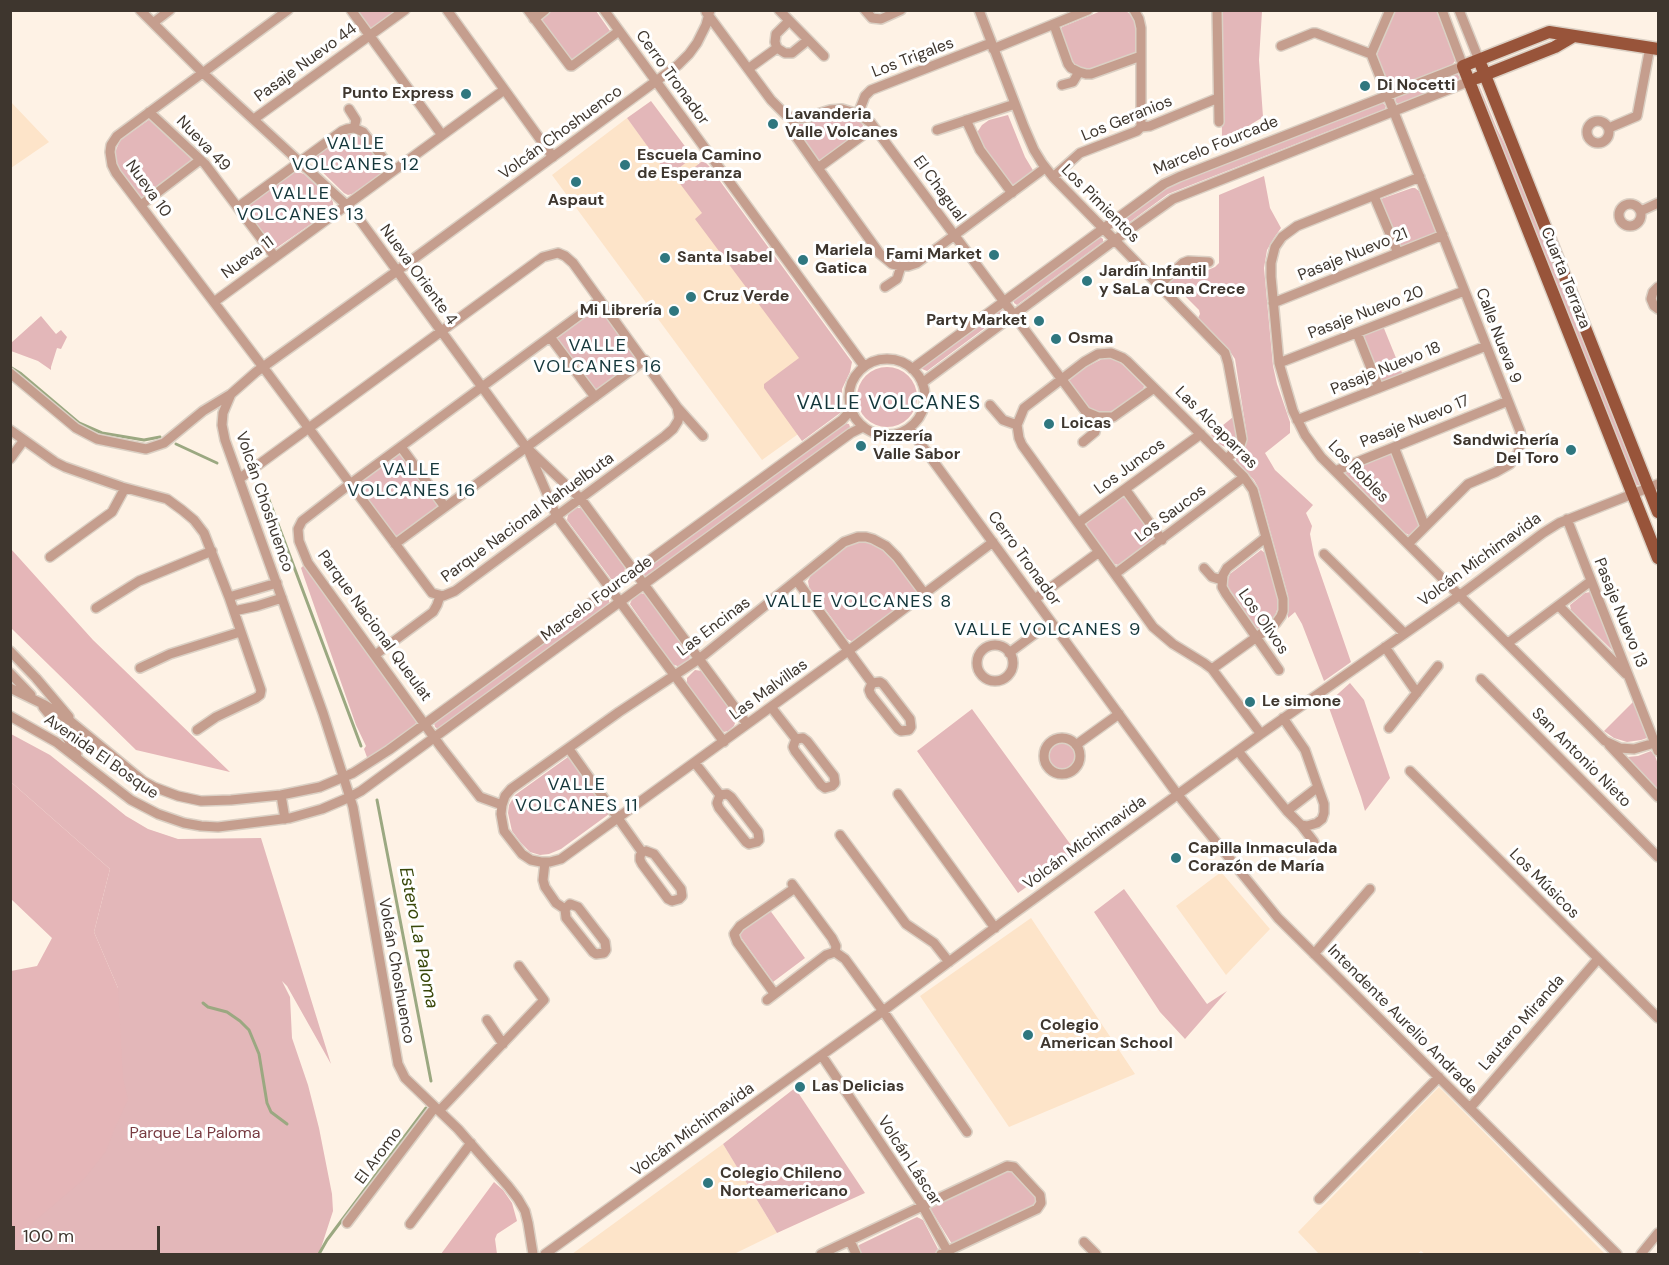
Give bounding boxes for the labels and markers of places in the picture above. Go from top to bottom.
place label: Di Nocetti [1377,76,1455,96]
marker: Di Nocetti [1358,79,1372,93]
place label: Punto Express [342,84,454,104]
marker: Punto Express [459,87,473,101]
place label: Lavanderia Valle Volcanes [785,105,898,143]
marker: Lavanderia Valle Volcanes [766,117,780,131]
place label: Escuela Camino de Esperanza [637,146,762,184]
marker: Escuela Camino de Esperanza [618,158,632,172]
marker: Aspaut [569,175,583,189]
place label: Aspaut [548,191,604,211]
place label: Mariela Gatica [815,241,873,279]
place label: Fami Market [886,245,982,265]
place label: Santa Isabel [677,248,773,268]
marker: Fami Market [987,248,1001,262]
marker: Santa Isabel [658,251,672,265]
marker: Mariela Gatica [796,253,810,267]
place label: Jardín Infantil y SaLa Cuna Crece [1099,262,1245,300]
marker: Jardín Infantil y SaLa Cuna Crece [1080,274,1094,288]
place label: Cruz Verde [703,287,789,307]
marker: Cruz Verde [684,290,698,304]
place label: Mi Librería [580,301,662,321]
marker: Mi Librería [667,304,681,318]
place label: Party Market [926,311,1027,331]
marker: Party Market [1032,314,1046,328]
place label: Osma [1068,329,1113,349]
marker: Osma [1049,332,1063,346]
place label: Loicas [1061,414,1111,434]
marker: Loicas [1042,417,1056,431]
place label: Pizzería Valle Sabor [873,427,960,465]
place label: Sandwichería Del Toro [1453,431,1559,469]
marker: Pizzería Valle Sabor [854,439,868,453]
marker: Sandwichería Del Toro [1564,443,1578,457]
place label: Le simone [1262,692,1341,712]
marker: Le simone [1243,695,1257,709]
place label: Capilla Inmaculada Corazón de María [1188,839,1337,877]
marker: Capilla Inmaculada Corazón de María [1169,851,1183,865]
place label: Colegio American School [1040,1016,1173,1054]
marker: Colegio American School [1021,1028,1035,1042]
place label: Las Delicias [812,1077,904,1097]
marker: Las Delicias [793,1080,807,1094]
place label: Colegio Chileno Norteamericano [720,1164,848,1202]
marker: Colegio Chileno Norteamericano [701,1176,715,1190]

